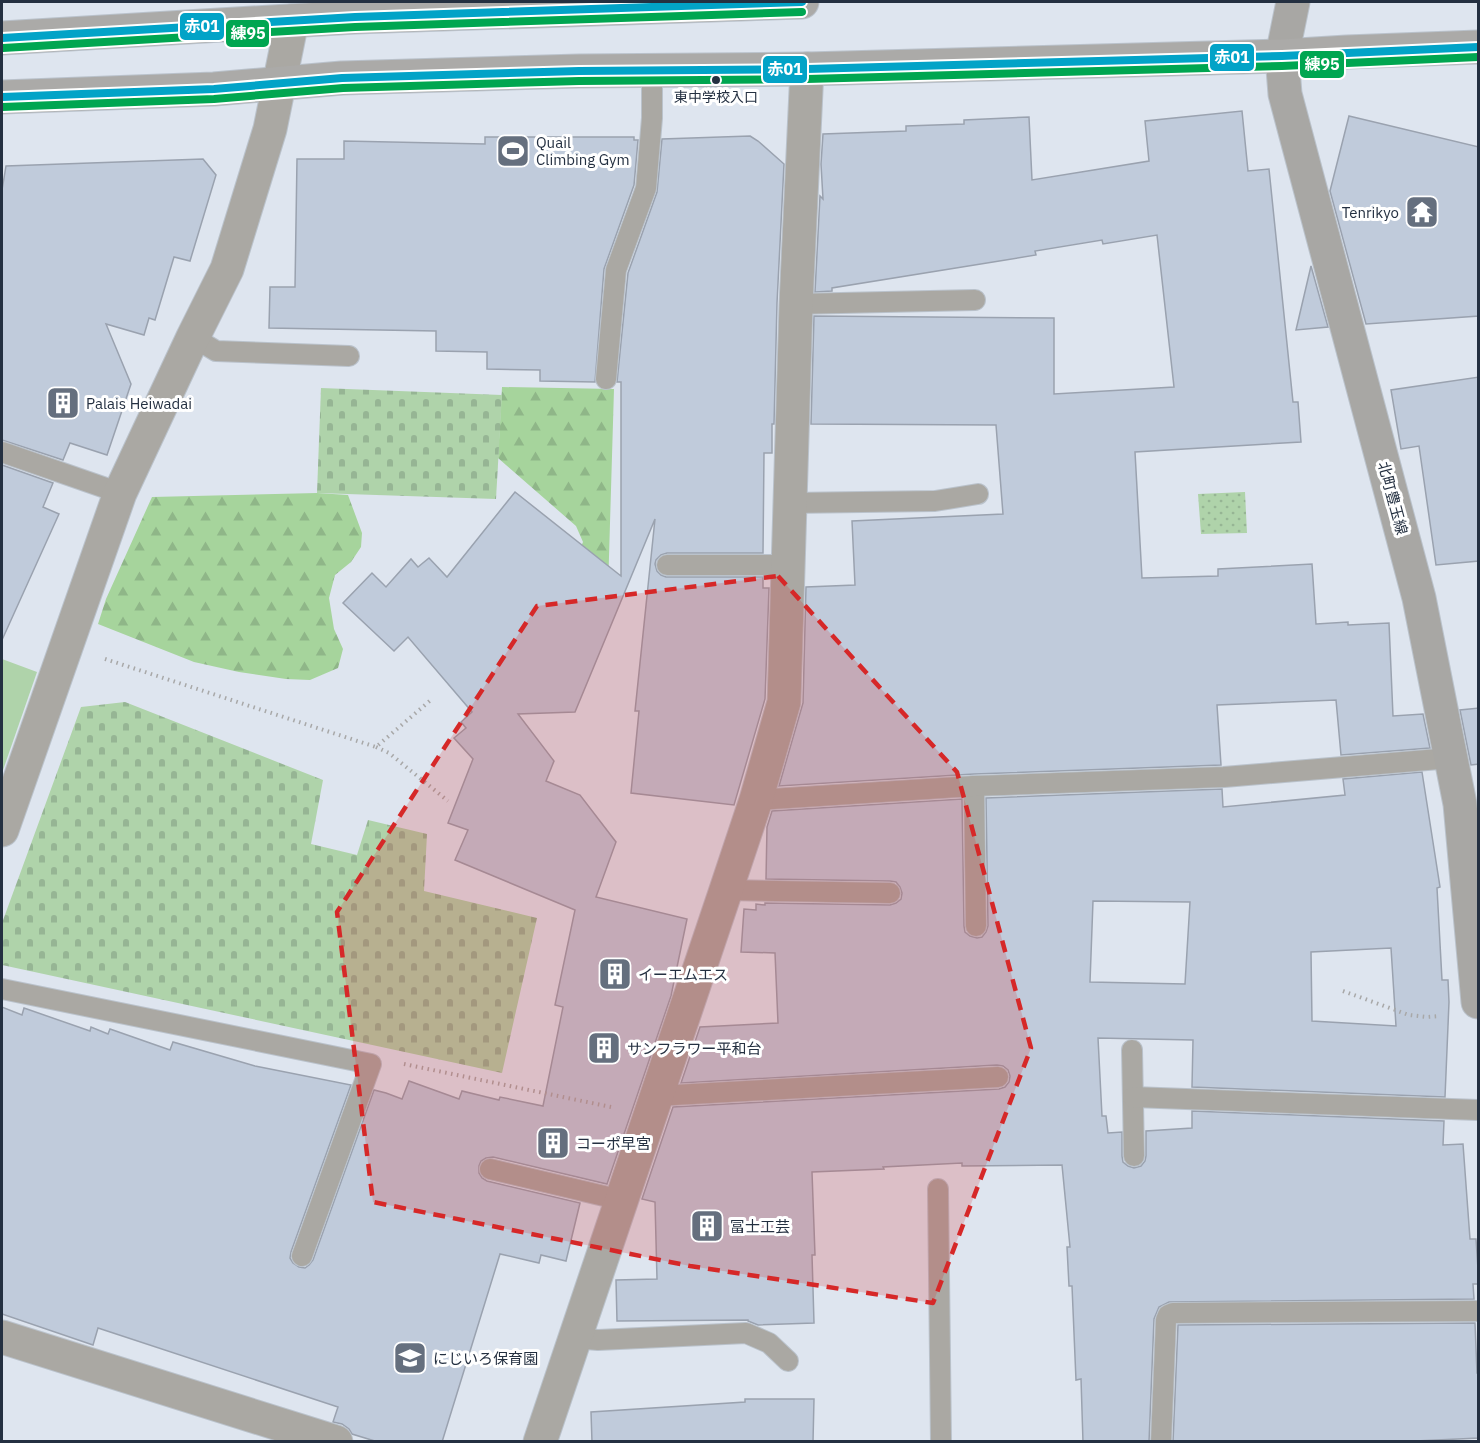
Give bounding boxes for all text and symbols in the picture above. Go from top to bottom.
line badge: 赤01 [179,12,225,41]
text: 赤01 [184,16,220,36]
line badge: 練95 [225,19,270,48]
text: 練95 [230,23,266,43]
line badge: 赤01 [1209,43,1255,72]
text: 赤01 [1214,47,1250,67]
line badge: 練95 [1299,50,1345,79]
text: 練95 [1304,54,1340,74]
line badge: 赤01 [762,55,808,84]
text: 赤01 [767,59,803,79]
marker: 東中学校入口 [710,74,722,86]
place label: 東中学校入口 [674,88,758,106]
sports icon: Quail Climbing Gym [495,133,531,169]
place label: Quail Climbing Gym [536,133,630,169]
temple icon: Tenrikyo [1404,194,1440,230]
place label: Tenrikyo [1342,203,1399,222]
building icon: Palais Heiwadai [45,385,81,421]
place label: Palais Heiwadai [86,394,192,413]
street label: 北町豊玉線 [1374,459,1412,537]
building icon: イーエムエス [597,956,633,992]
place label: イーエムエス [638,965,728,984]
building icon: サンフラワー平和台 [586,1030,622,1066]
place label: サンフラワー平和台 [627,1039,762,1058]
building icon: コーポ早宮 [535,1125,571,1161]
place label: コーポ早宮 [576,1134,651,1153]
building icon: 冨士工芸 [689,1208,725,1244]
place label: 冨士工芸 [730,1217,790,1236]
school or university icon: にじいろ保育園 [392,1340,428,1376]
place label: にじいろ保育園 [433,1349,538,1368]

